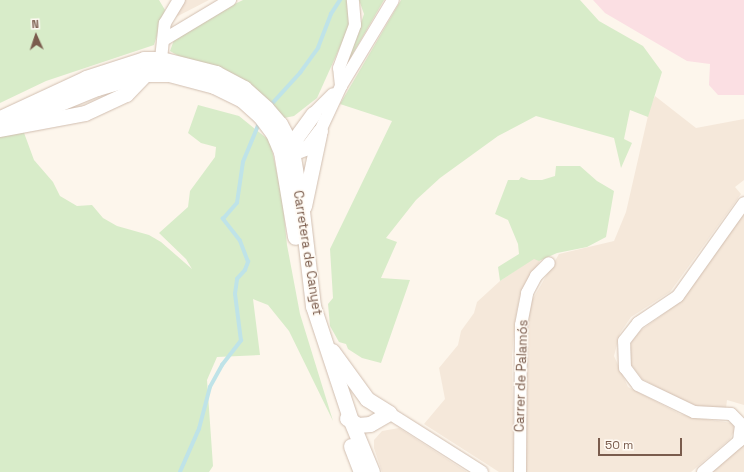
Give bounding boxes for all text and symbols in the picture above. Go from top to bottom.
north arrow [16,16,56,56]
text: N [31,17,39,31]
street label: Carretera de Canyet [289,189,325,317]
street label: Carrer de Palamós [512,319,532,433]
scale bar [600,430,684,456]
text: 50 m [605,437,633,453]

